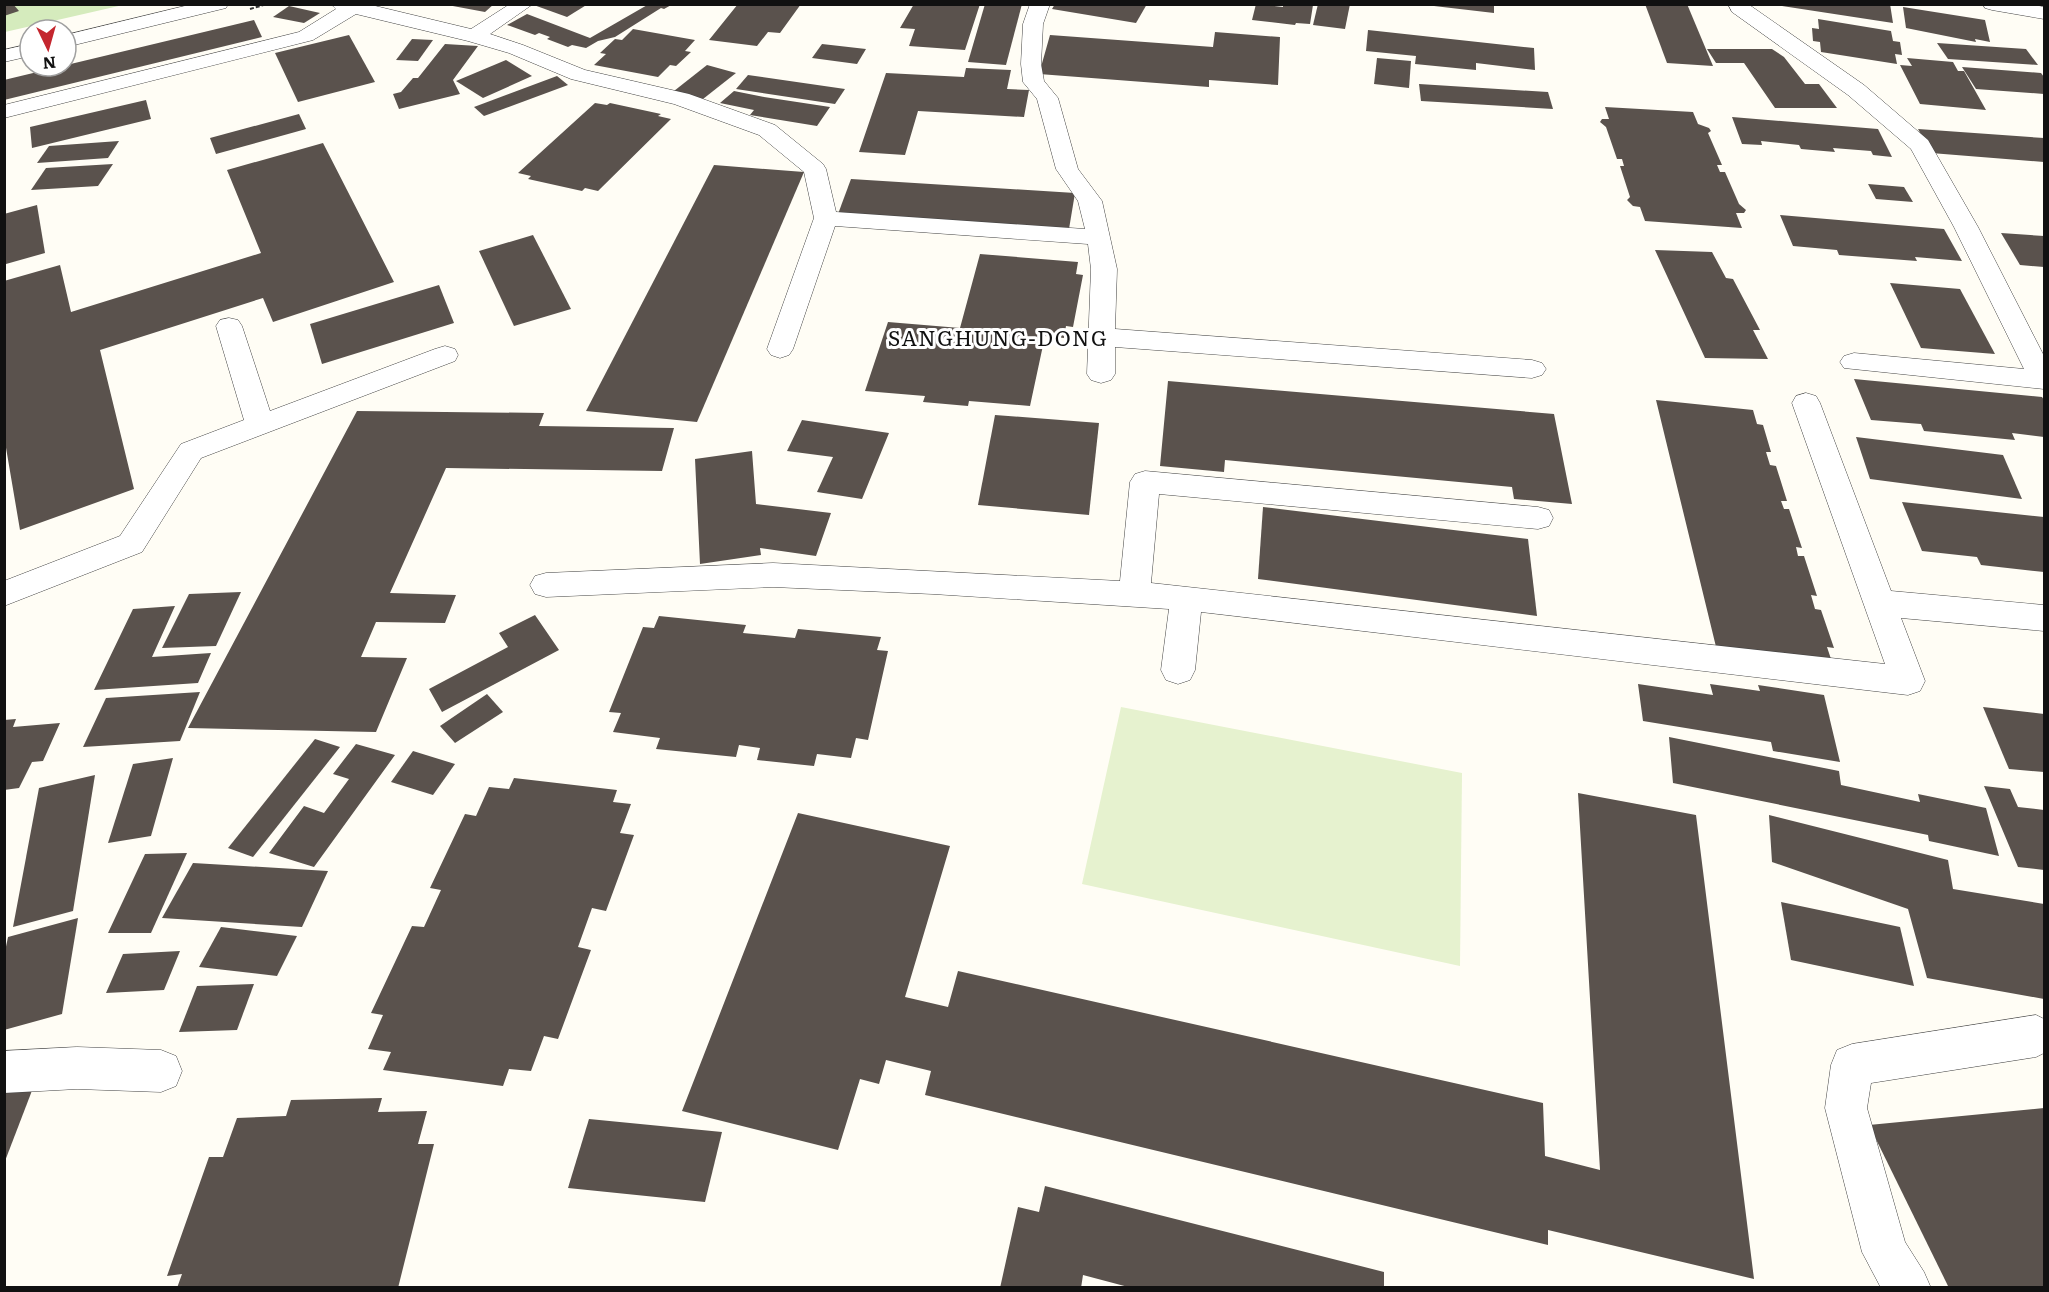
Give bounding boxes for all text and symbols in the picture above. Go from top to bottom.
north arrow [18,18,78,78]
text: N [42,51,57,76]
district label: SANGHUNG-DONG [888,321,1108,352]

